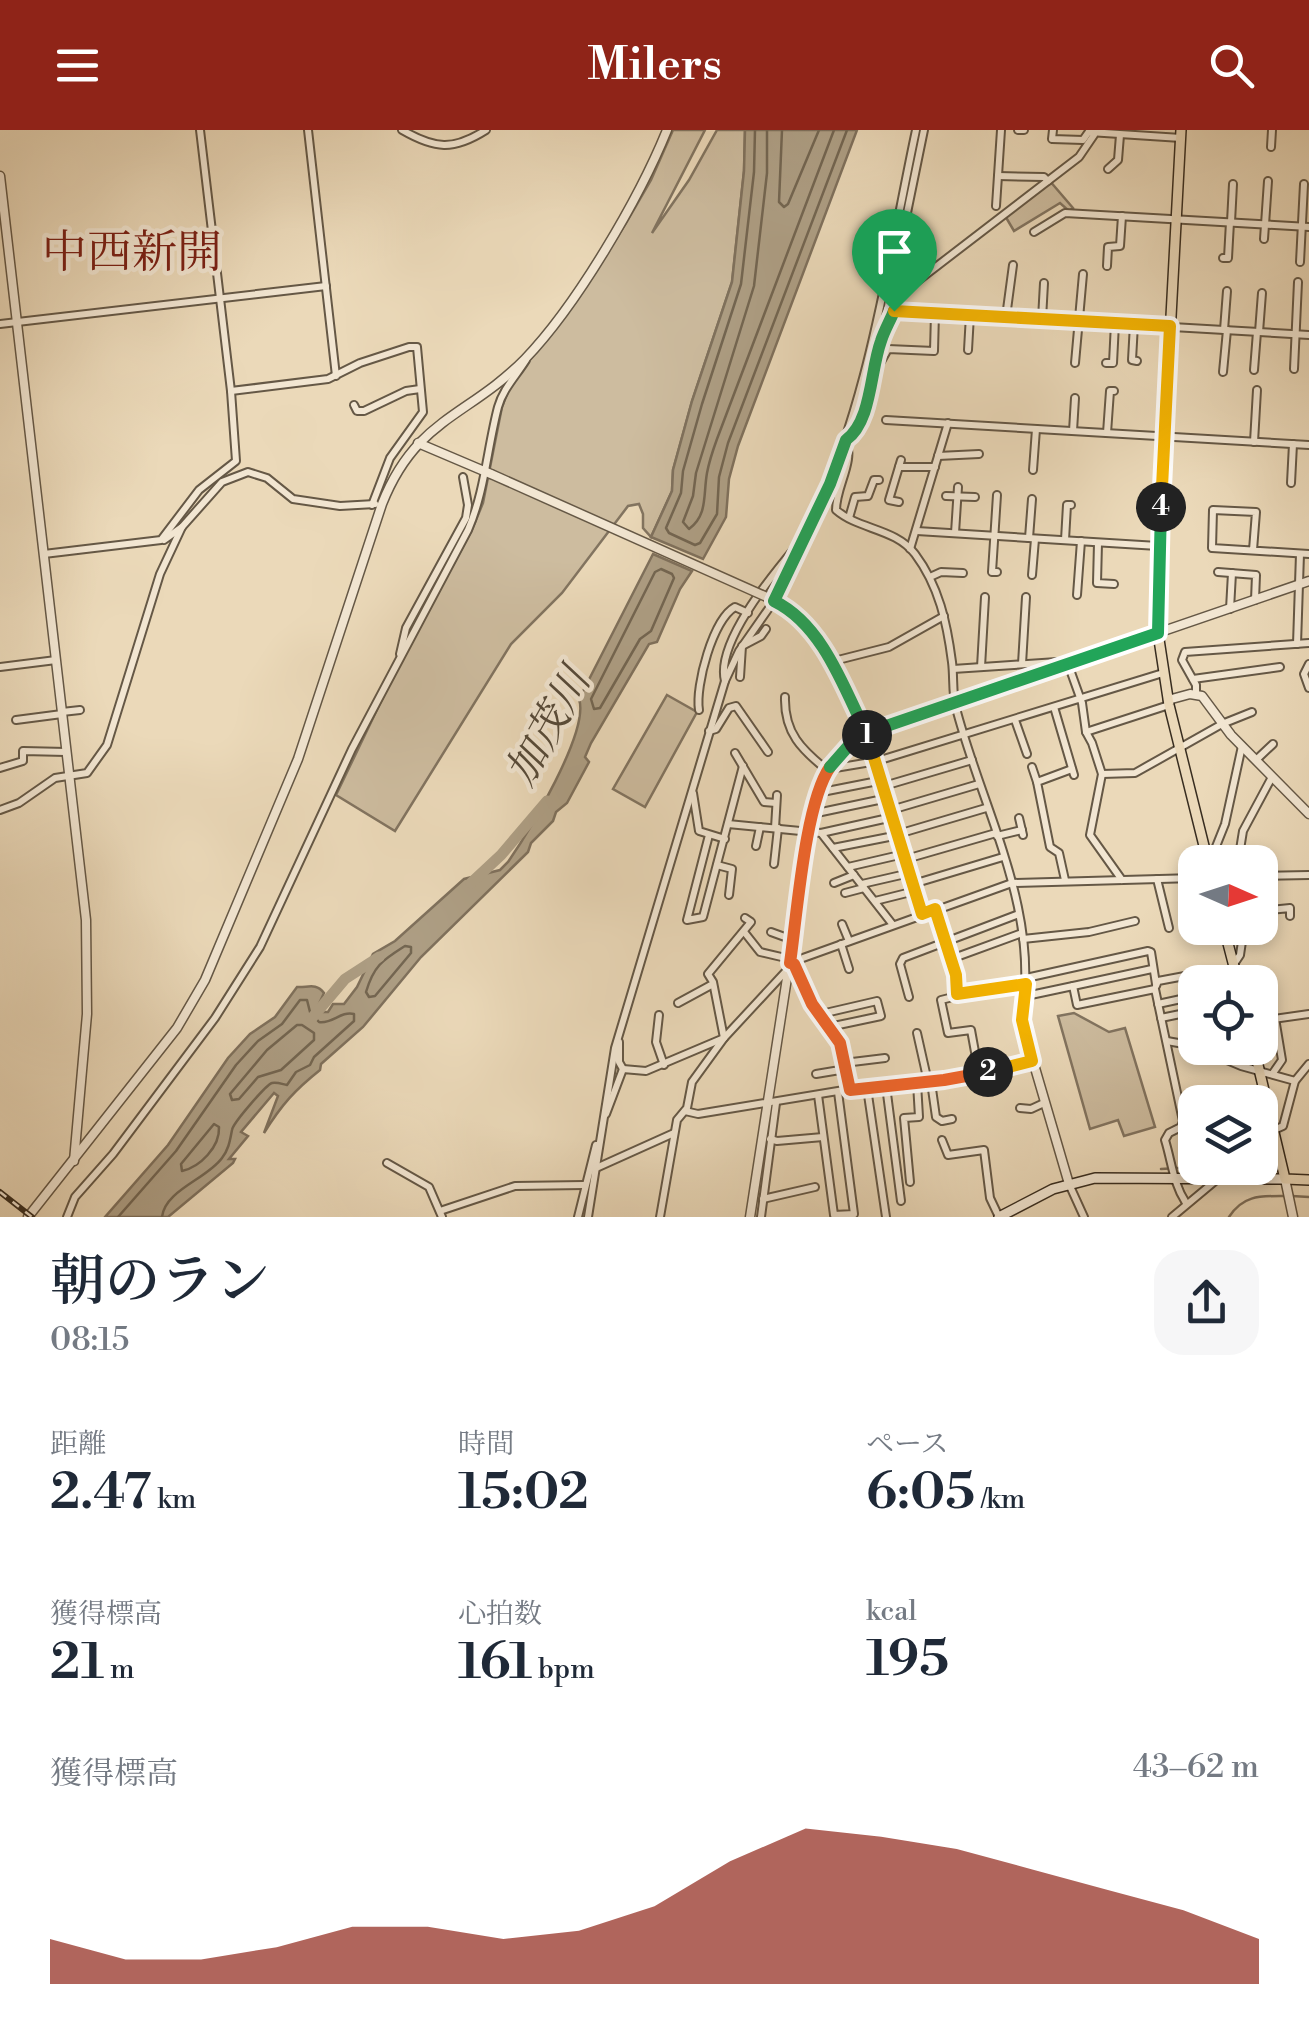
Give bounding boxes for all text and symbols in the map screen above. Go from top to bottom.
text: Milers [587,37,722,94]
icon: menu [50,38,105,93]
icon: search [1204,38,1259,93]
pin [852,209,937,312]
icon: arrive [867,224,922,279]
district label: 中西新開 [42,225,222,282]
pin: 4 [1136,482,1186,532]
text: 4 [1152,489,1170,524]
water label: 加茂川 [495,656,605,795]
pin: 1 [842,710,892,760]
text: 1 [860,717,874,752]
north arrow [1178,845,1278,945]
map controls [1178,845,1278,1185]
button: locate [1178,965,1278,1065]
pin: 2 [963,1047,1013,1097]
text: 2 [979,1054,997,1089]
button: layers [1178,1085,1278,1185]
text: 朝のラン [50,1248,270,1317]
button: share [1154,1250,1259,1355]
text: 08:15 [50,1320,130,1360]
text: 距離 [50,1427,106,1462]
text: 時間 [458,1427,514,1462]
text: ペース [866,1427,949,1462]
text: 2.47 [50,1462,151,1524]
text: 15:02 [458,1462,589,1524]
text: 6:05 [866,1462,975,1524]
text: km [151,1482,196,1517]
text: /km [975,1482,1025,1517]
text: kcal [866,1594,917,1629]
text: 獲得標高 [50,1597,162,1632]
text: 心拍数 [458,1597,542,1632]
text: 195 [866,1629,949,1691]
text: 21 [50,1632,104,1694]
text: 161 [458,1632,532,1694]
text: m [104,1652,134,1687]
text: bpm [532,1652,595,1687]
text: 43–62 m [1133,1747,1259,1787]
text: 獲得標高 [50,1754,178,1794]

